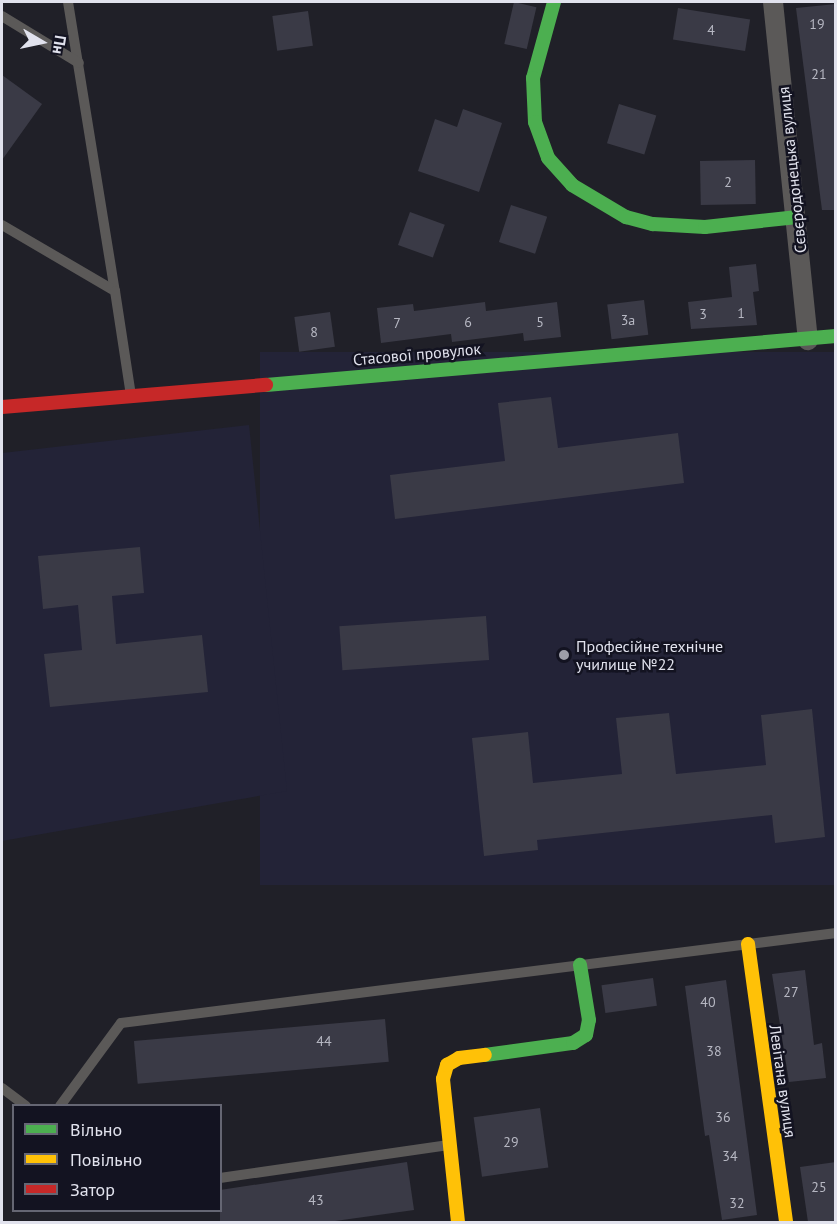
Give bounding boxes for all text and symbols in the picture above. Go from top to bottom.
north arrow [12,12,72,72]
house number: 19 [809,16,825,32]
house number: 4 [707,22,715,38]
text: Пн [48,34,71,56]
house number: 21 [811,66,827,82]
street label: Сєвєродонецька вулиця [774,86,810,254]
house number: 2 [724,174,732,190]
house number: 1 [737,305,745,321]
house number: 3 [699,306,707,322]
house number: 3а [621,312,635,328]
house number: 6 [464,314,472,330]
house number: 5 [536,314,544,330]
house number: 7 [393,315,401,331]
house number: 8 [310,324,318,340]
street label: Стасової провулок [352,339,482,369]
place label: Професійне технічне училище №22 [576,636,724,674]
marker: Професійне технічне училище №22 [557,648,571,662]
house number: 27 [783,984,799,1000]
house number: 40 [700,994,716,1010]
street label: Левітана вулиця [766,1023,800,1139]
house number: 44 [316,1033,332,1049]
house number: 38 [706,1043,722,1059]
legend [12,1104,222,1212]
house number: 36 [715,1109,731,1125]
text: Вільно [70,1118,122,1141]
house number: 29 [503,1134,519,1150]
text: Повільно [70,1148,142,1171]
house number: 34 [722,1148,738,1164]
text: Затор [70,1178,115,1201]
house number: 25 [811,1179,827,1195]
house number: 43 [308,1192,324,1208]
house number: 32 [729,1195,745,1211]

